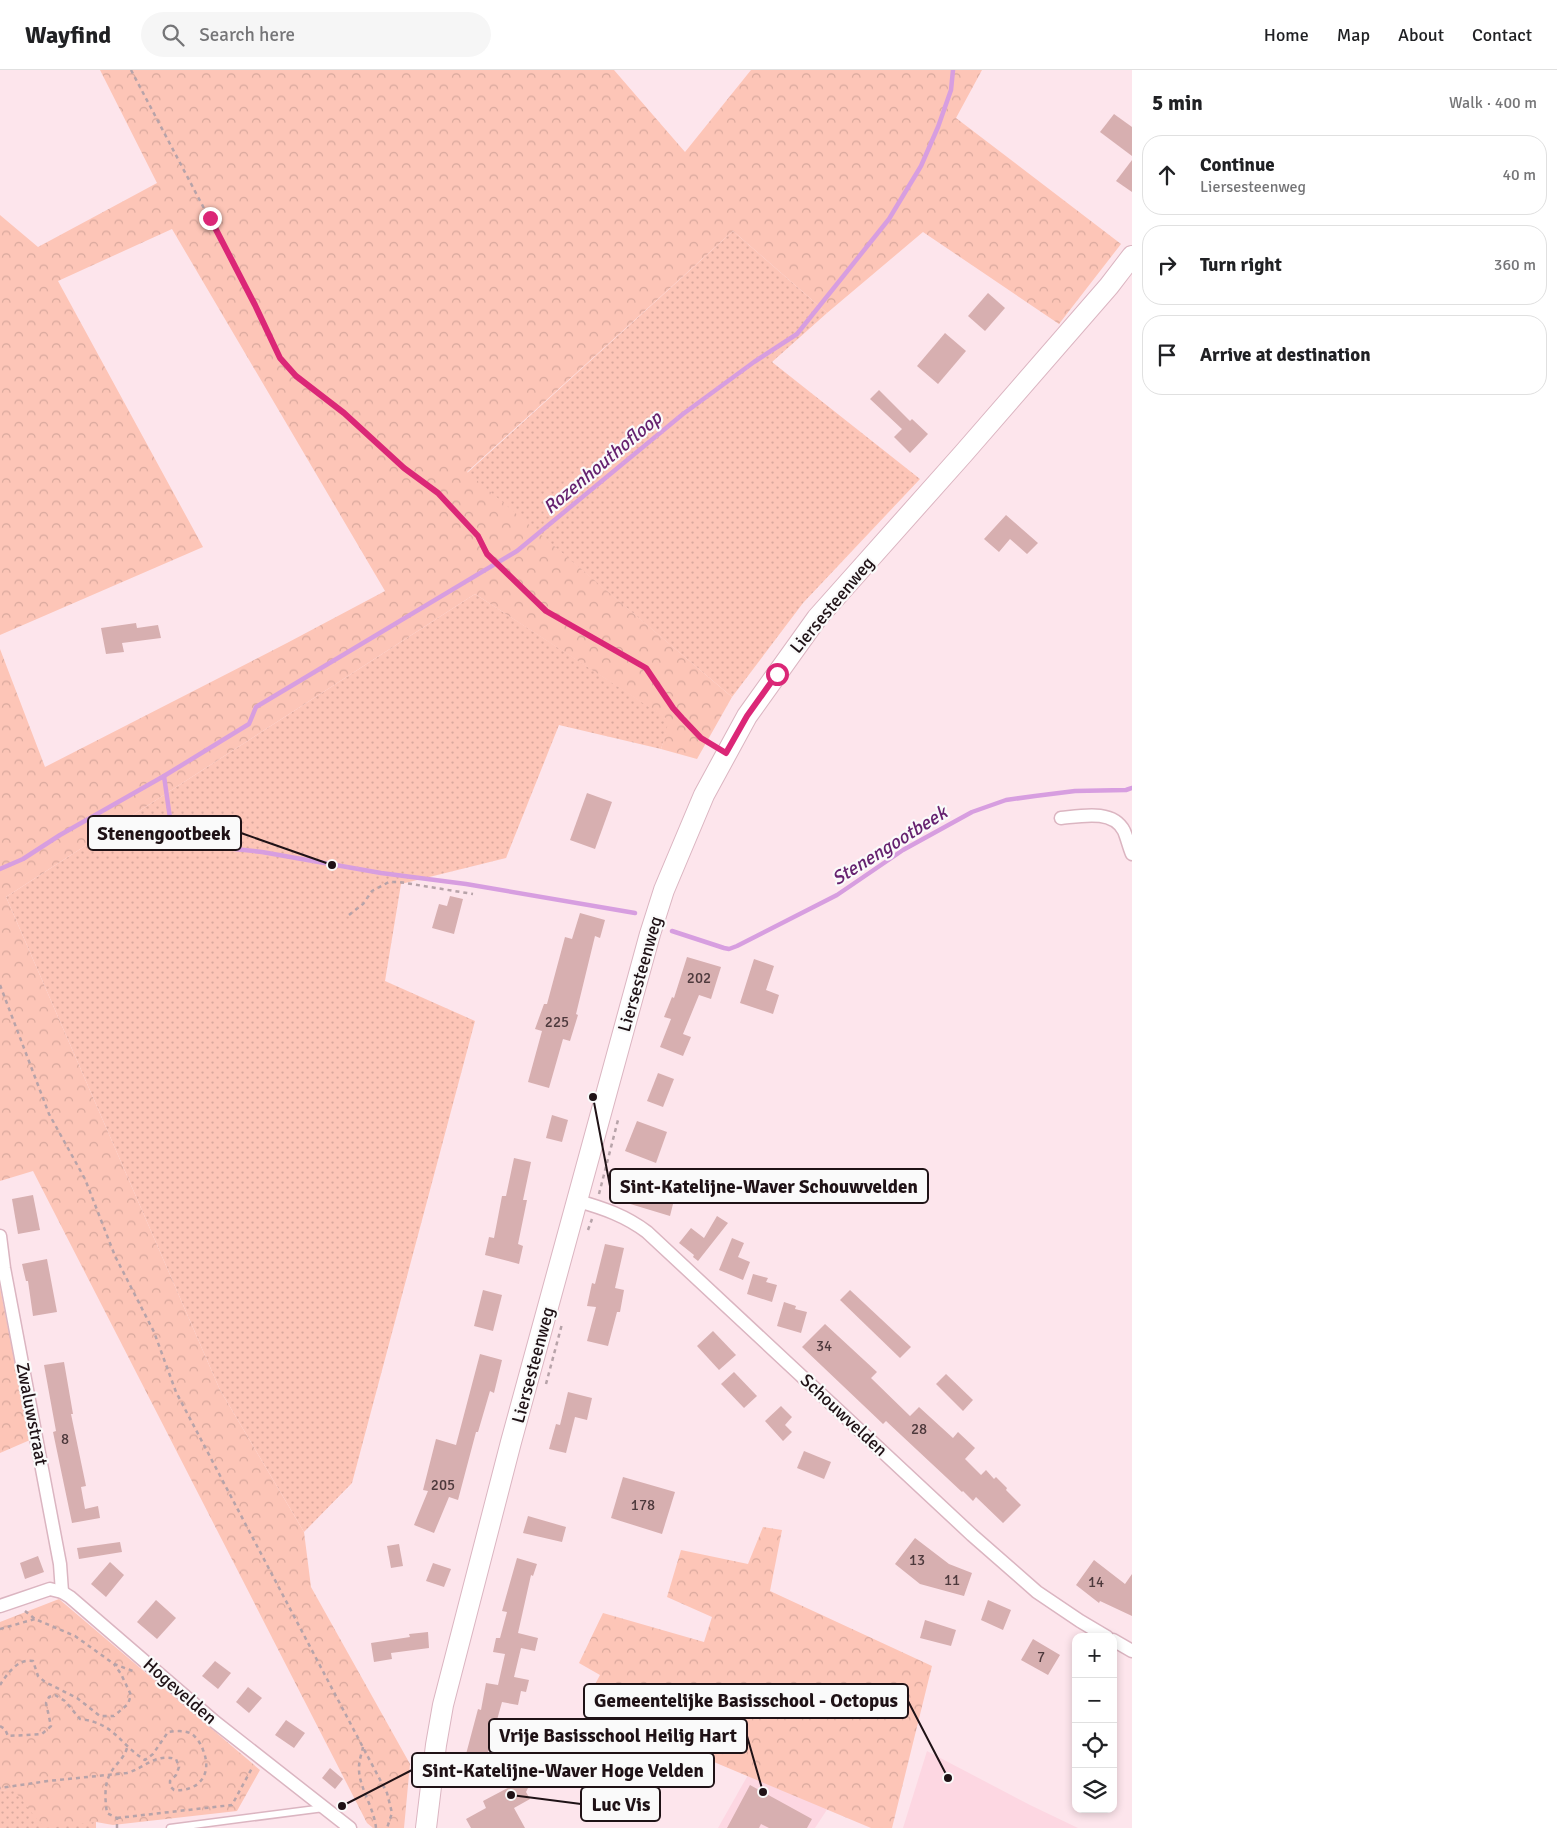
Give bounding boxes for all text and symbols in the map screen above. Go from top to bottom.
search box [141,12,491,57]
text: Wayfind [25,20,111,50]
icon: search [159,21,187,49]
text: Search here [199,23,295,47]
text: Home [1264,24,1309,46]
text: Map [1337,24,1370,46]
text: About [1398,24,1444,46]
text: Contact [1472,24,1532,46]
text: 5 min [1152,90,1203,116]
text: Walk · 400 m [1449,93,1537,113]
text: Continue [1200,153,1275,177]
icon: ahead [1153,161,1181,189]
text: 40 m [1502,165,1536,185]
text: Liersesteenweg [1200,177,1306,197]
route end [199,207,222,230]
icon: right [1153,251,1181,279]
text: Turn right [1200,253,1282,277]
text: 360 m [1494,255,1536,275]
icon: arrive [1153,341,1181,369]
text: Arrive at destination [1200,343,1371,367]
water label: Rozenhouthofloop [538,406,668,519]
street label: Liersesteenweg [785,552,879,658]
route start [766,663,789,686]
water label: Stenengootbeek [827,800,953,891]
callout: Stenengootbeek [88,816,241,850]
text: Stenengootbeek [97,822,231,846]
street label: Liersesteenweg [613,914,667,1034]
house number: 202 [687,969,711,987]
house number: 225 [545,1013,569,1031]
callout: Sint-Katelijne-Waver Schouwvelden [610,1169,928,1203]
text: Sint-Katelijne-Waver Schouwvelden [620,1175,918,1199]
street label: Liersesteenweg [507,1305,559,1425]
house number: 34 [816,1337,832,1355]
street label: Zwaluwstraat [11,1361,53,1467]
street label: Schouwvelden [796,1369,892,1461]
house number: 28 [911,1420,927,1438]
house number: 8 [61,1430,69,1448]
house number: 205 [431,1476,455,1494]
house number: 178 [631,1496,655,1514]
house number: 13 [909,1551,925,1569]
house number: 11 [944,1571,960,1589]
house number: 14 [1088,1573,1104,1591]
map controls [1072,1633,1117,1813]
button: + [1072,1633,1117,1678]
house number: 7 [1037,1648,1045,1666]
street label: Hogevelden [139,1653,221,1729]
button: − [1072,1678,1117,1723]
callout: Gemeentelijke Basisschool - Octopus [584,1684,908,1718]
text: Gemeentelijke Basisschool - Octopus [594,1689,898,1713]
callout: Vrije Basisschool Heilig Hart [489,1719,747,1753]
button: locate [1072,1723,1117,1768]
text: Vrije Basisschool Heilig Hart [499,1724,737,1748]
callout: Sint-Katelijne-Waver Hoge Velden [412,1753,714,1787]
text: Sint-Katelijne-Waver Hoge Velden [422,1759,704,1783]
button: layers [1072,1768,1117,1813]
callout: Luc Vis [581,1787,660,1821]
text: Luc Vis [592,1793,650,1817]

